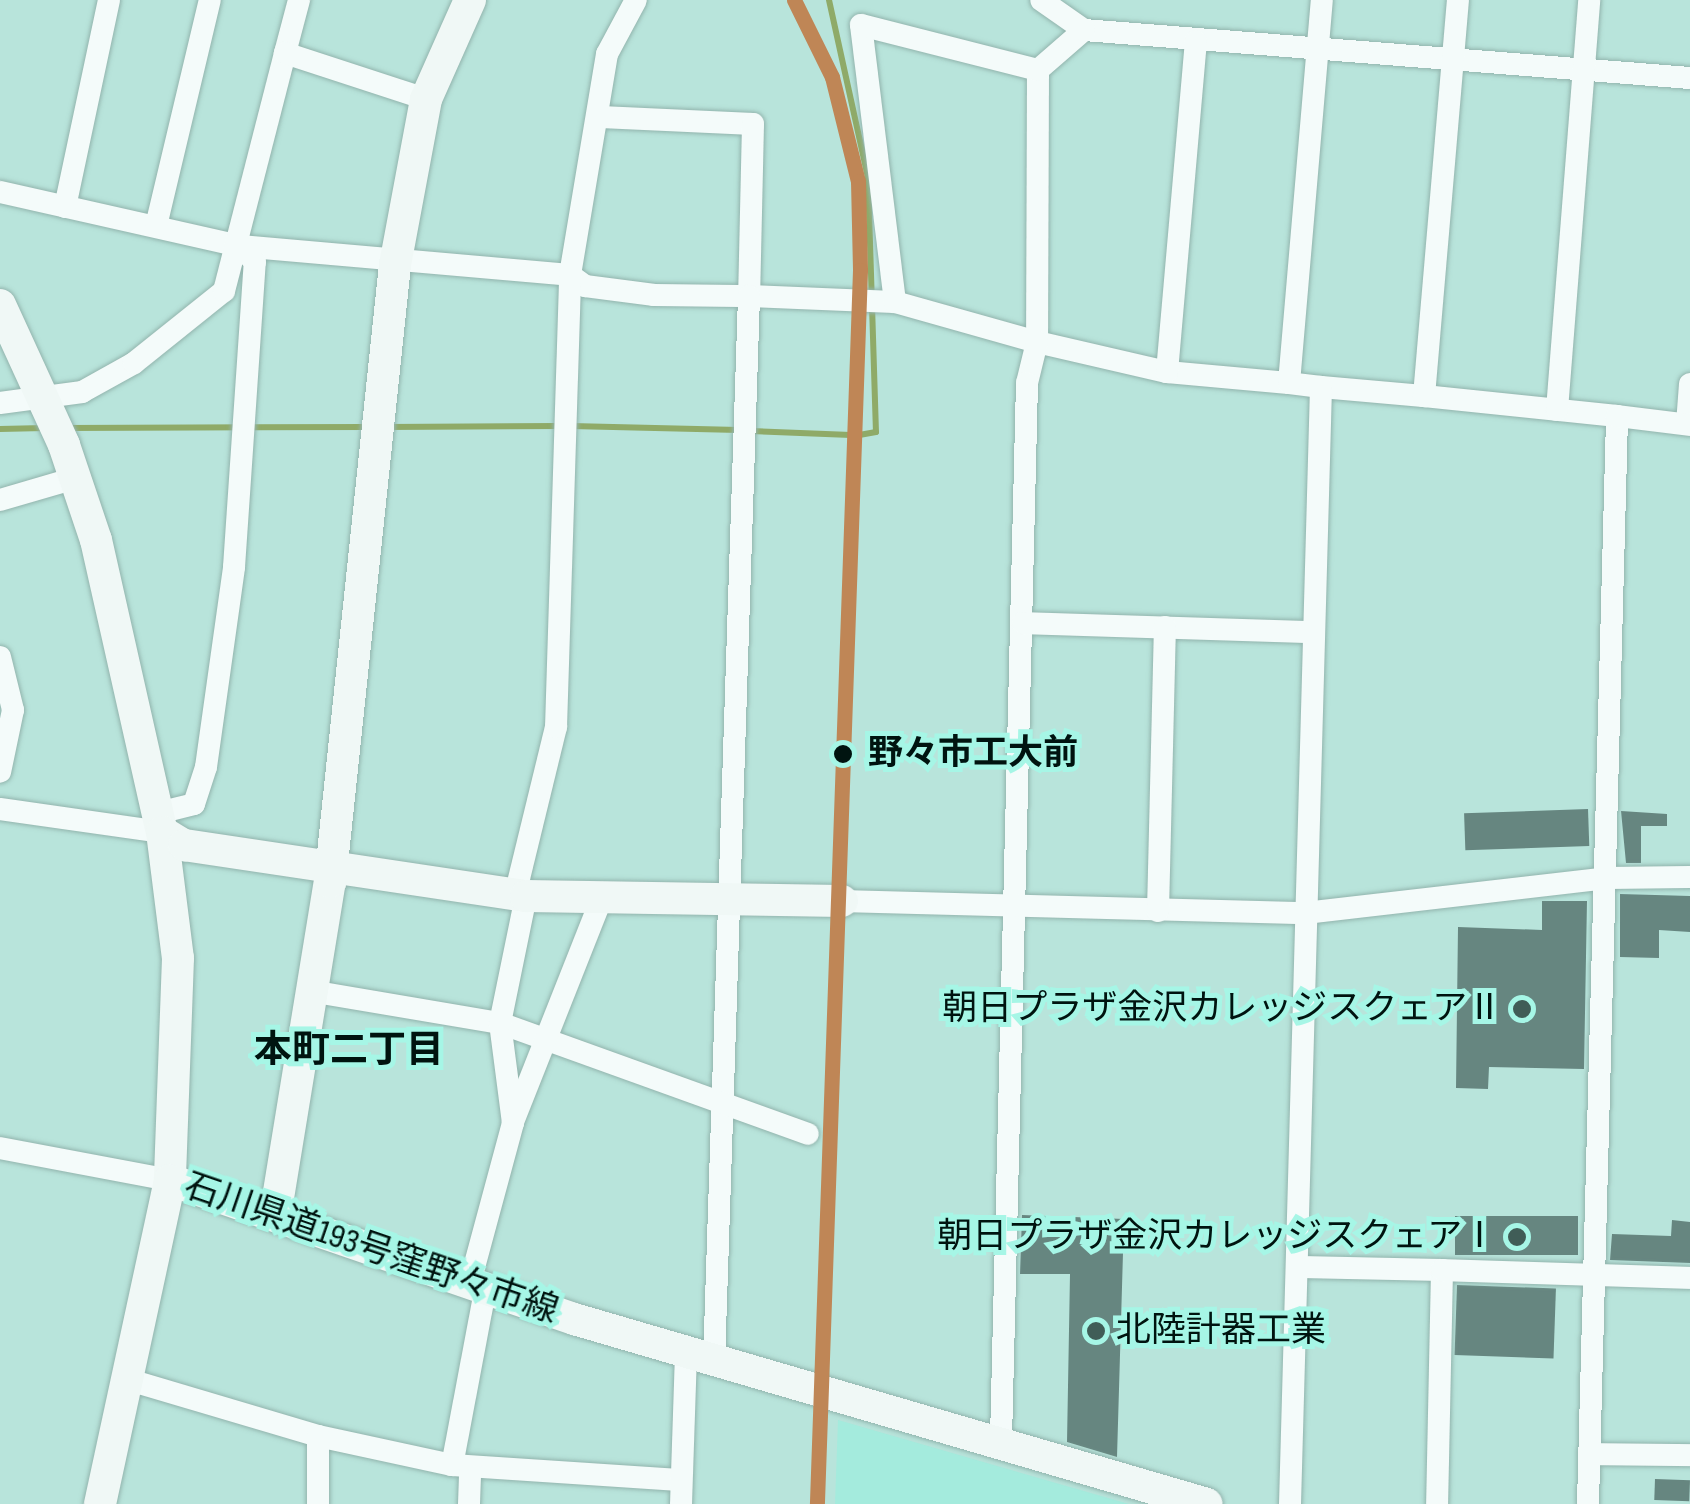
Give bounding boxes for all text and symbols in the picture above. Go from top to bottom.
place label: 野々市工大前 [868,733,1078,775]
marker: 野々市工大前 [827,738,859,770]
place label: 朝日プラザ金沢カレッジスクェアⅡ [942,988,1502,1030]
marker: 朝日プラザ金沢カレッジスクェアⅡ [1511,998,1533,1020]
district label: 本町二丁目 [254,1028,444,1074]
street label: 石川県道193号窪野々市線 [179,1165,563,1333]
place label: 朝日プラザ金沢カレッジスクェアⅠ [937,1216,1497,1258]
marker: 朝日プラザ金沢カレッジスクェアⅠ [1506,1226,1528,1248]
place label: 北陸計器工業 [1116,1310,1326,1352]
marker: 北陸計器工業 [1085,1320,1107,1342]

